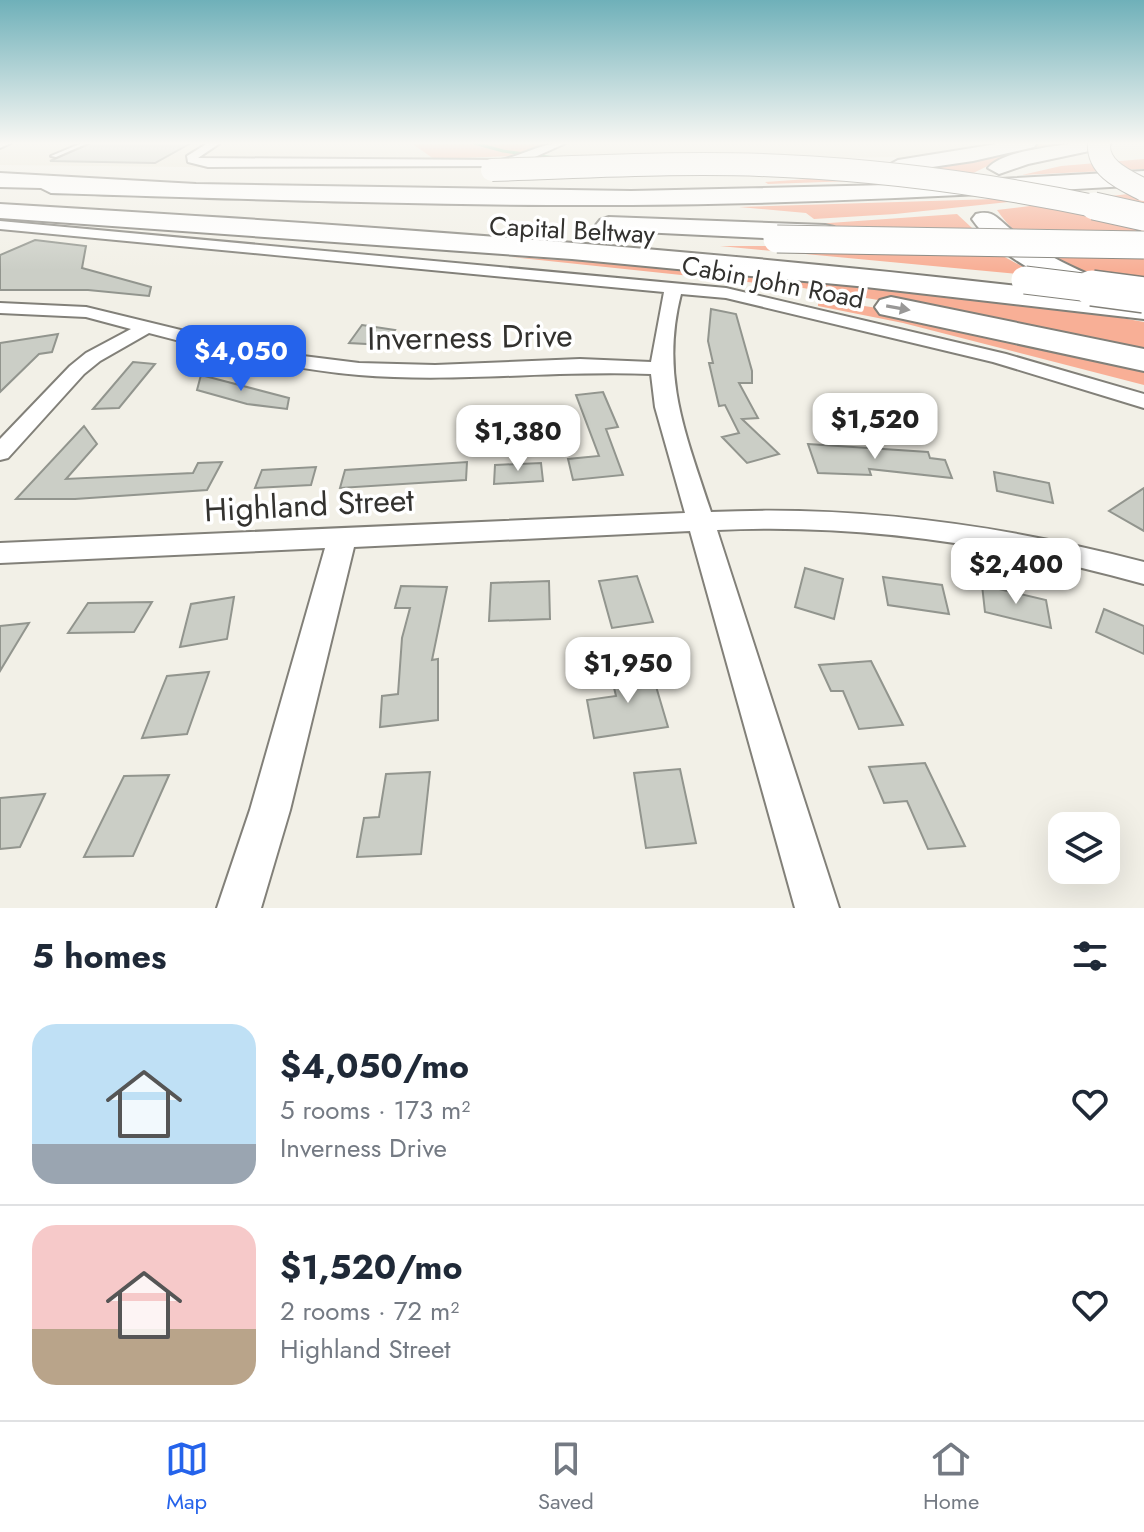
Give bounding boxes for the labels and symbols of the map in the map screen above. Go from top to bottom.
street label: Capital Beltway [488,207,656,253]
street label: Cabin John Road [679,246,867,318]
one-way arrow [886,302,911,315]
street label: Inverness Drive [367,312,573,362]
pin: $4,050 [176,325,306,393]
pin: $1,520 [810,393,940,461]
pin: $1,380 [453,405,583,473]
street label: Highland Street [203,477,415,533]
pin: $2,400 [951,538,1081,606]
pin: $1,950 [563,637,693,705]

